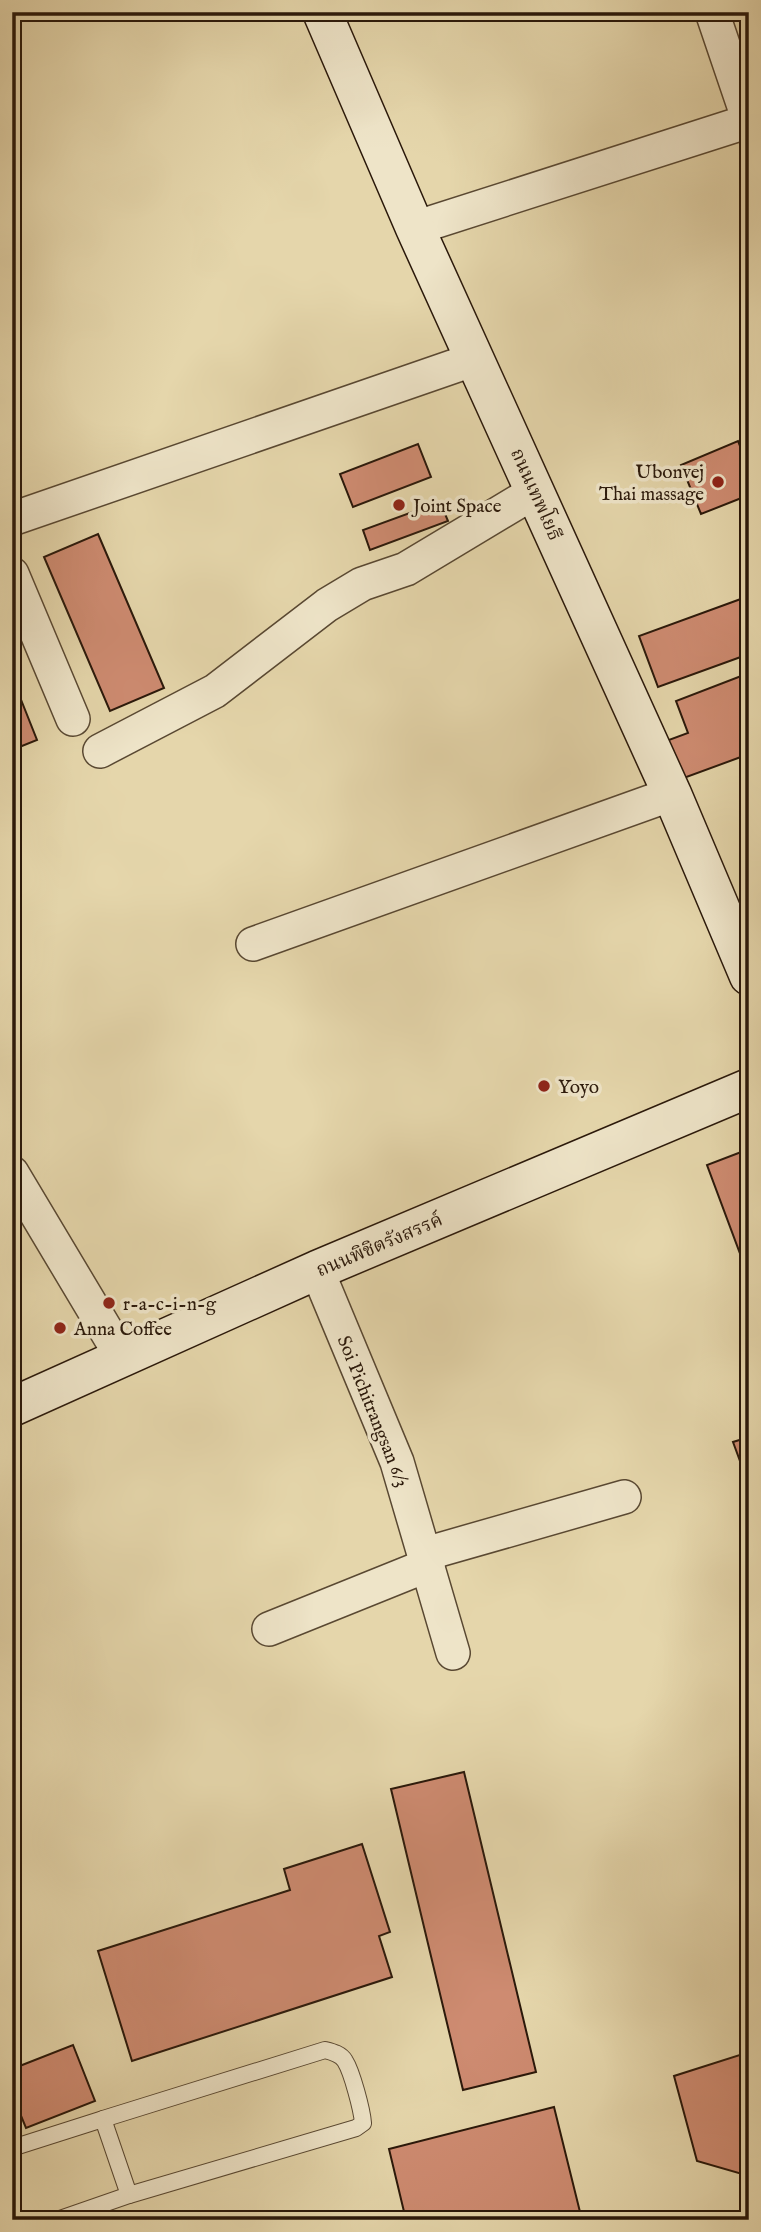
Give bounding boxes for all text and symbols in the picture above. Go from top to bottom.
street label: ถนนเทพโยธี [504,443,570,545]
place label: Ubonvej Thai massage [599,461,704,507]
marker: Ubonvej Thai massage [710,474,726,490]
place label: Joint Space [411,495,502,519]
marker: Joint Space [391,497,407,513]
place label: Yoyo [558,1076,599,1100]
marker: Yoyo [536,1078,552,1094]
street label: ถนนพิชิตรังสรรค์ [313,1207,447,1283]
place label: r-a-c-i-n-g [123,1293,217,1317]
marker: r-a-c-i-n-g [101,1295,117,1311]
place label: Anna Coffee [73,1318,172,1342]
marker: Anna Coffee [52,1320,68,1336]
street label: Soi Pichitrangsan 6/3 [331,1332,413,1491]

